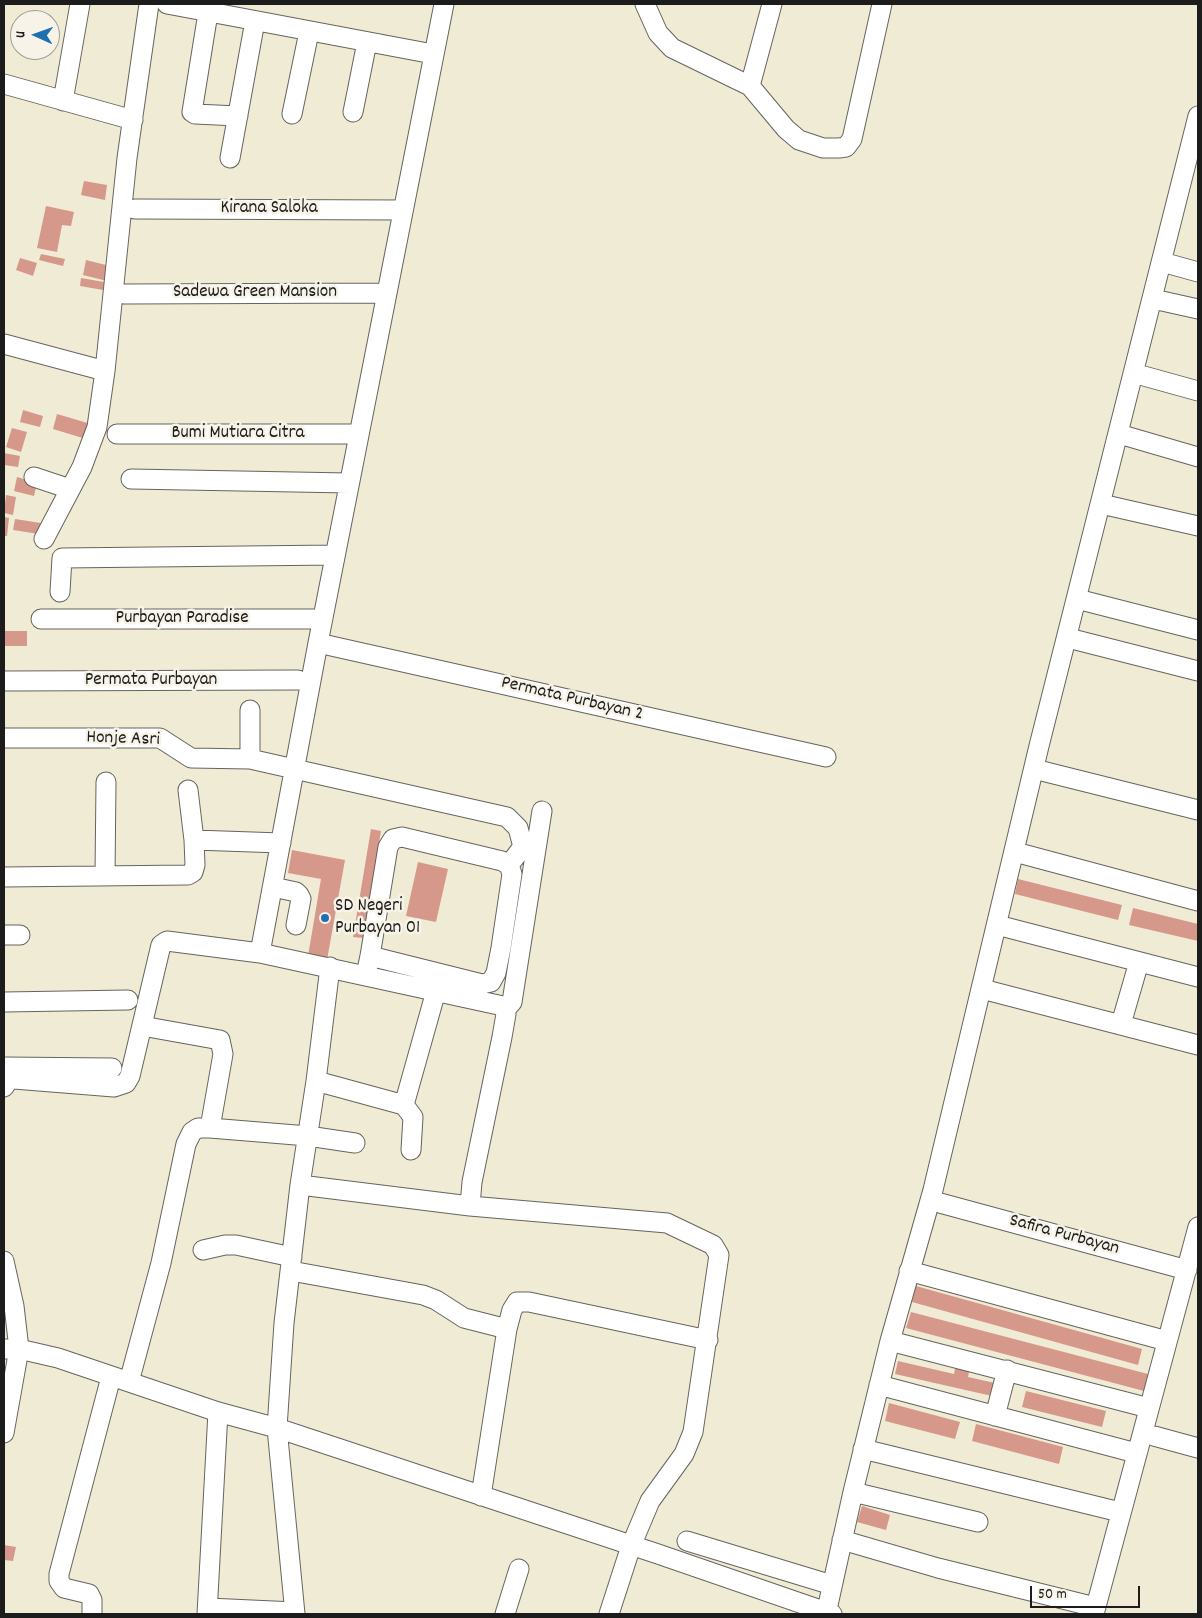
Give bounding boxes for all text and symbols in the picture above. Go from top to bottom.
north arrow [10,10,60,60]
text: U [11,31,31,38]
street label: Kirana Saloka [220,198,318,220]
street label: Sadewa Green Mansion [173,282,337,304]
street label: Bumi Mutiara Citra [172,423,304,445]
street label: Purbayan Paradise [116,608,248,630]
street label: Permata Purbayan [85,670,217,692]
street label: Permata Purbayan 2 [499,673,645,727]
street label: Honje Asri [86,727,160,753]
place label: SD Negeri Purbayan 01 [335,896,420,940]
marker: SD Negeri Purbayan 01 [319,912,331,924]
street label: Safira Purbayan [1007,1210,1121,1262]
scale bar [1032,1576,1142,1608]
text: 50 m [1038,1584,1067,1606]

